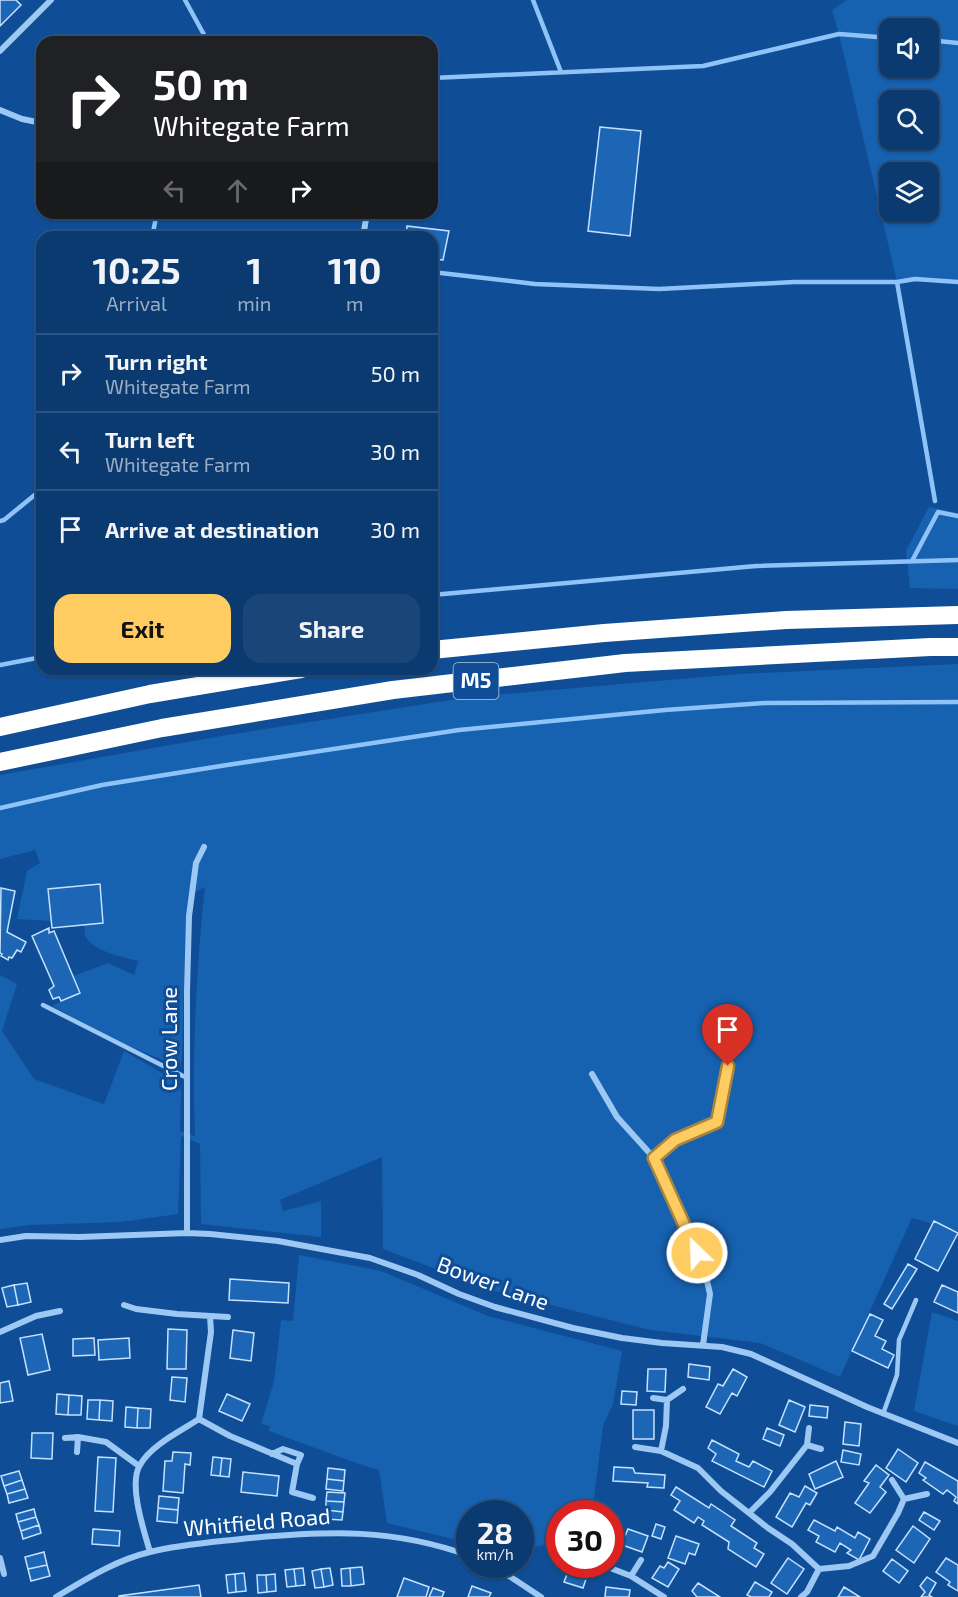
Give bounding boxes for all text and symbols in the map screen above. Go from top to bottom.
map controls [879,18,939,222]
button: sound [879,18,939,78]
text: 50 m [153,58,249,108]
icon: right [54,60,132,138]
button: search [879,90,939,150]
text: Whitegate Farm [153,109,350,141]
button: layers [879,162,939,222]
icon: left [158,174,191,207]
icon: ahead [221,174,254,207]
icon: right [284,174,317,207]
text: 10:25 [92,248,181,291]
text: 1 [246,248,262,291]
text: 110 [328,248,382,291]
text: Arrival [106,291,167,315]
text: min [237,291,271,315]
text: m [346,291,363,315]
text: Turn right [105,348,207,374]
icon: right [54,357,87,390]
text: 50 m [371,360,420,386]
text: Whitegate Farm [105,374,251,398]
text: Turn left [105,426,194,452]
icon: left [54,435,87,468]
text: 30 m [370,438,420,464]
text: Whitegate Farm [105,452,251,476]
icon: arrive [54,513,87,546]
text: Arrive at destination [105,516,319,542]
text: 30 m [370,516,420,542]
button: Exit [54,594,231,663]
button: Share [243,594,420,663]
road number: M5 [454,663,498,699]
street label: Crow Lane [155,987,181,1091]
pin [702,1004,753,1066]
icon: arrive [711,1013,744,1046]
position arrow [665,1221,729,1285]
street label: Bower Lane [434,1250,553,1314]
speed limit sign: 30 [546,1500,624,1578]
street label: Whitfield Road [182,1502,331,1540]
text: 28 [477,1514,513,1550]
text: km/h [476,1545,514,1563]

